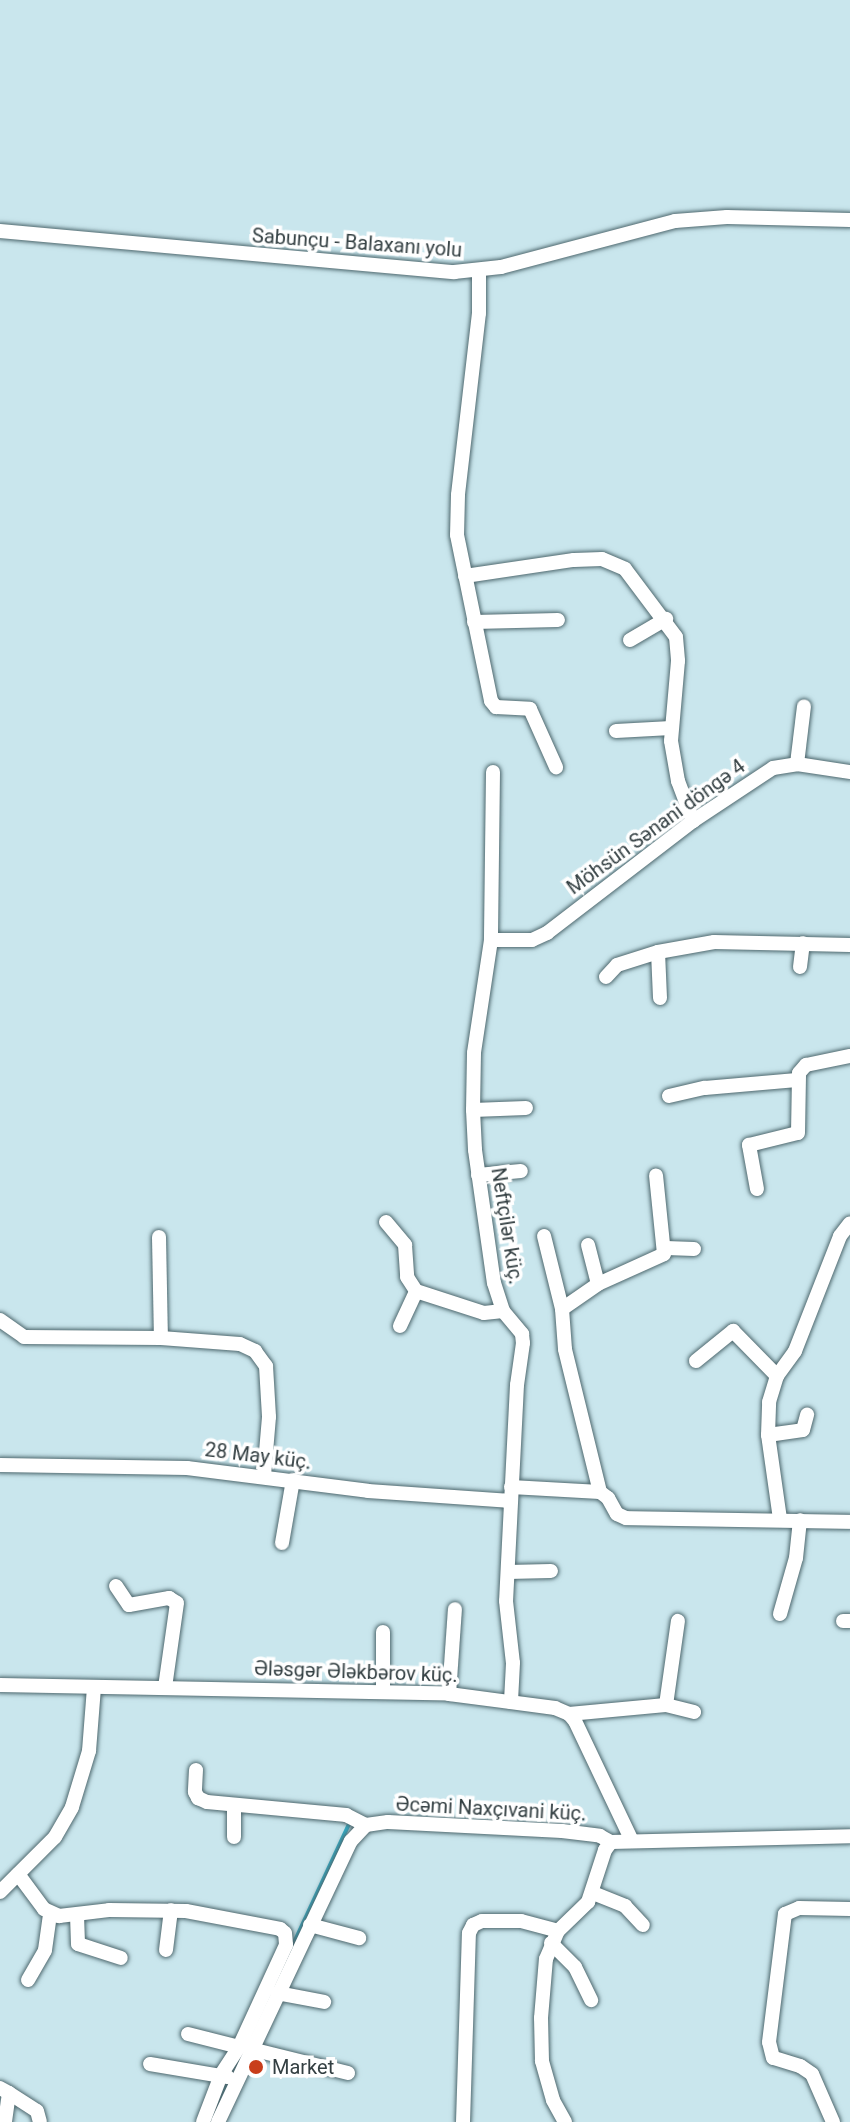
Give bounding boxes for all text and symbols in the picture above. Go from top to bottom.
street label: Sabunçu - Balaxanı yolu [251,224,463,262]
street label: Möhsün Sənani döngə 4 [562,754,750,900]
street label: Neftçilər küç. [486,1166,528,1286]
street label: 28 May küç. [203,1438,313,1474]
street label: Ələsgər Ələkbərov küç. [254,1656,458,1688]
street label: Əcəmi Naxçıvani küç. [395,1792,587,1826]
place label: Market [272,2055,334,2079]
marker: Market [247,2058,265,2076]

